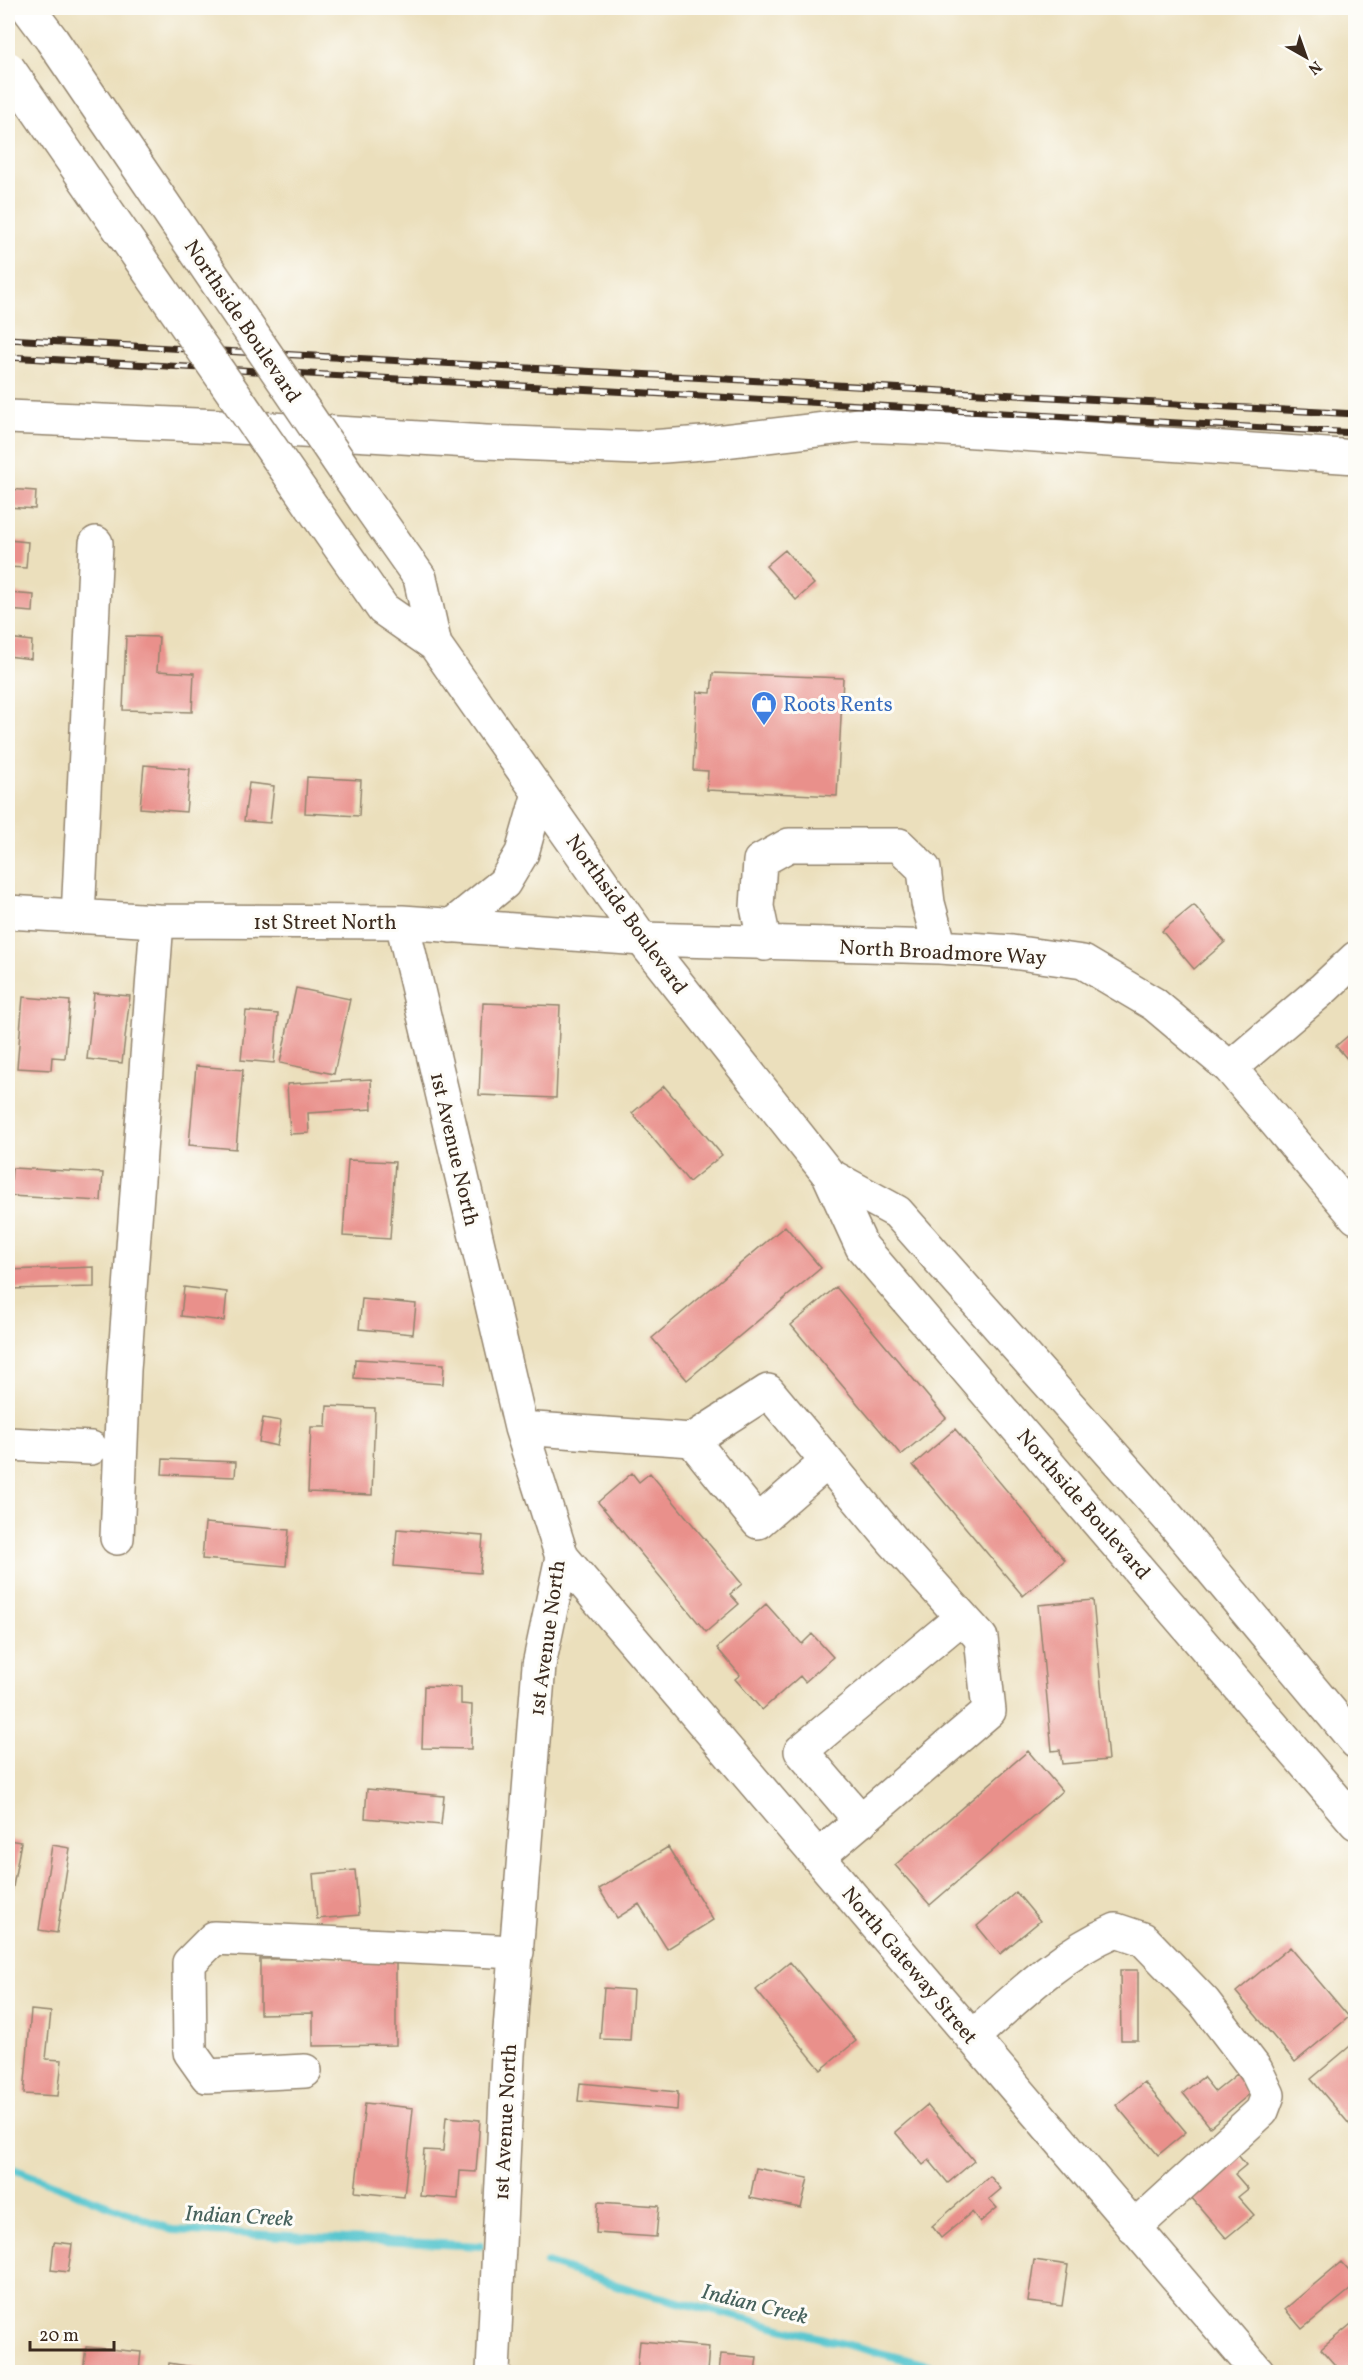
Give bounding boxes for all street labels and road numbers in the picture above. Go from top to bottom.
street label: Northside Boulevard [176,235,307,409]
street label: Northside Boulevard [558,829,694,1001]
street label: 1st Street North [253,909,397,938]
street label: North Broadmore Way [838,934,1048,973]
street label: 1st Avenue North [422,1070,485,1229]
street label: Northside Boulevard [1009,1423,1156,1587]
street label: 1st Avenue North [523,1558,574,1718]
street label: North Gateway Street [834,1881,984,2051]
street label: 1st Avenue North [488,2043,525,2201]

